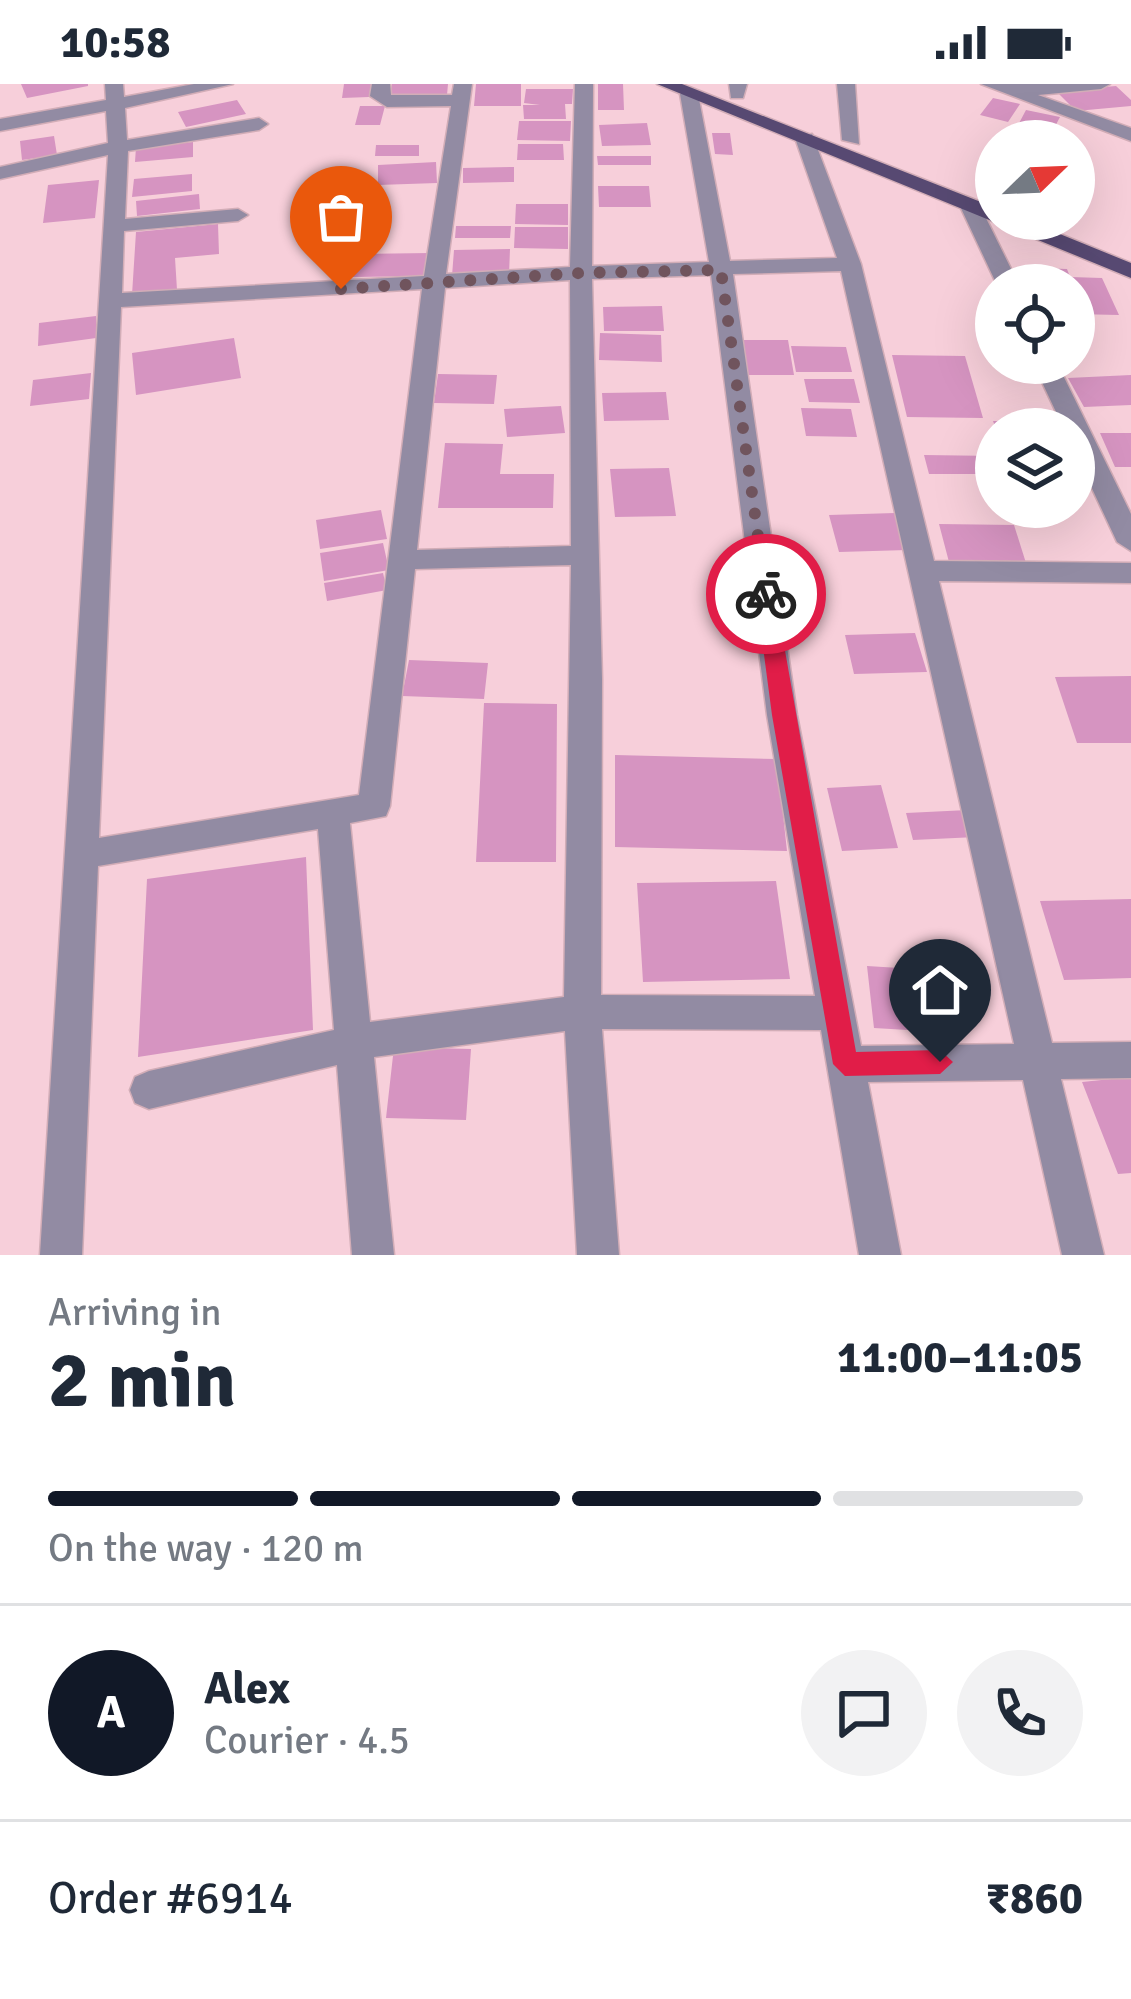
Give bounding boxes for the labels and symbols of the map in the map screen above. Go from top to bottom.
north arrow [975,120,1095,240]
pin [290,166,392,289]
courier [706,534,826,654]
pin [889,939,991,1062]

